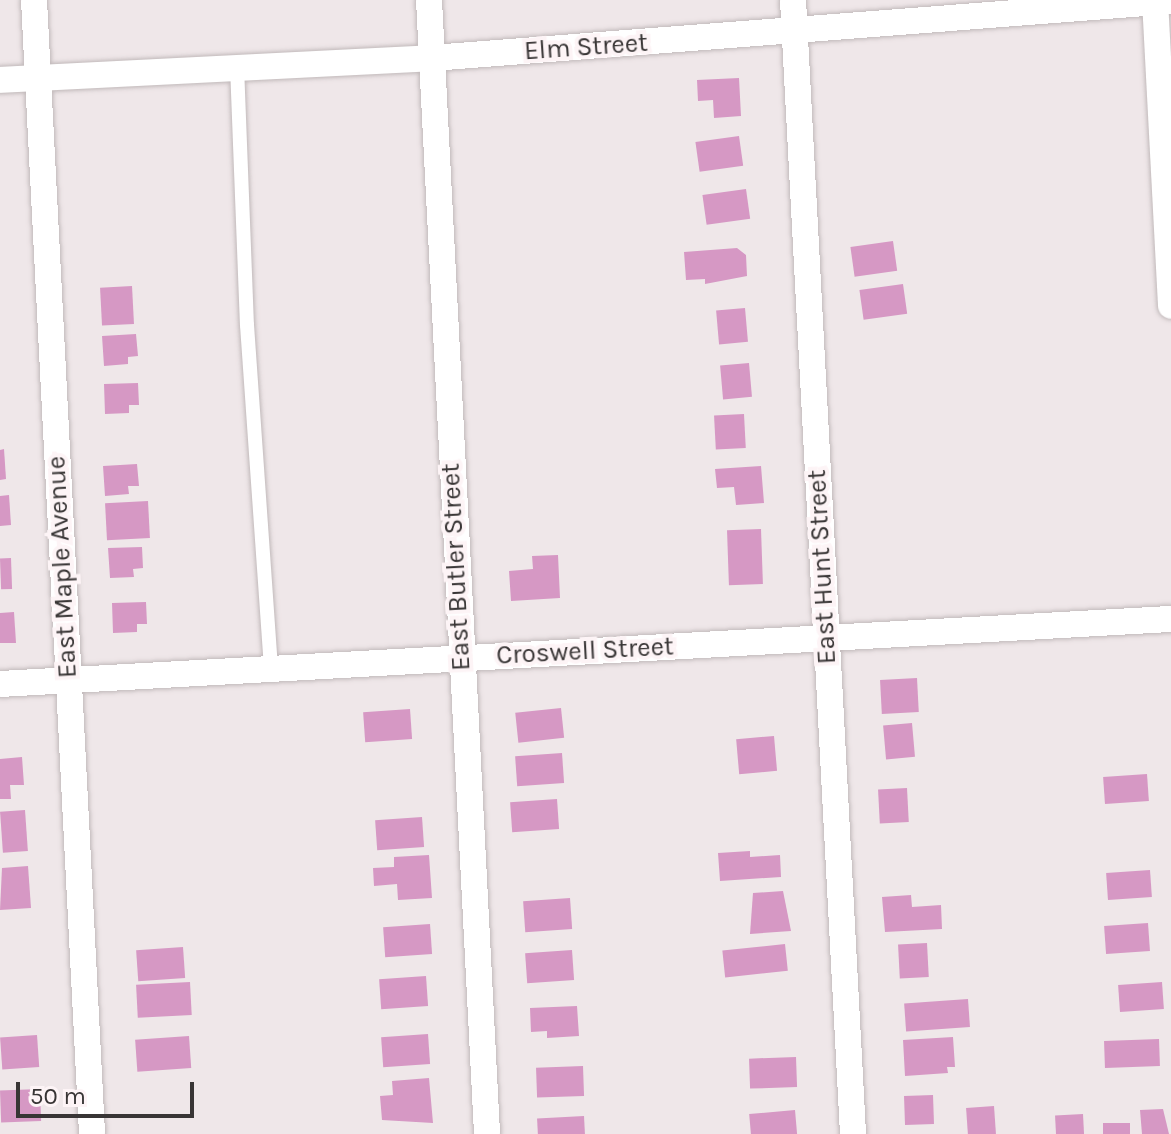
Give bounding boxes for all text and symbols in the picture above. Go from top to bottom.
street label: Elm Street [523,27,649,67]
street label: East Maple Avenue [41,455,83,679]
street label: East Butler Street [435,462,477,672]
street label: East Hunt Street [801,469,843,665]
street label: Croswell Street [496,631,674,671]
scale bar [20,1066,198,1116]
text: 50 m [30,1082,86,1110]

